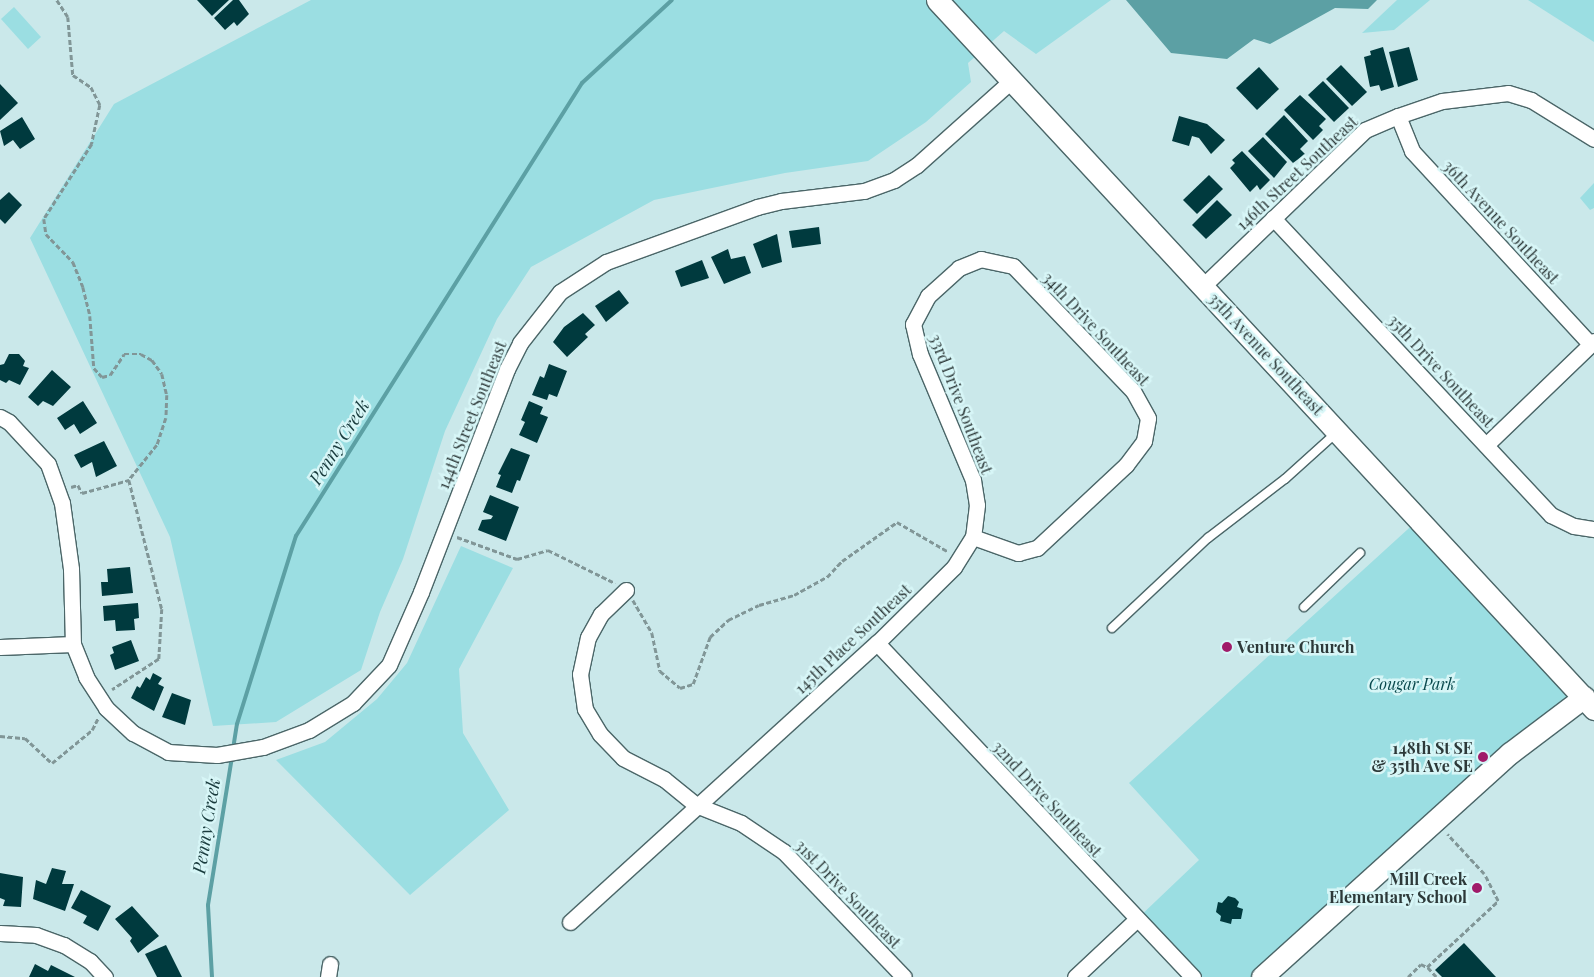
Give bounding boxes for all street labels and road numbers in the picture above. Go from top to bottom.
street label: 146th Street Southeast [1232,112,1362,234]
street label: 36th Avenue Southeast [1439,156,1563,288]
street label: 34th Drive Southeast [1039,268,1153,390]
street label: 35th Avenue Southeast [1204,289,1328,419]
street label: 35th Drive Southeast [1384,311,1498,431]
street label: 33rd Drive Southeast [925,331,997,477]
street label: 144th Street Southeast [433,338,511,492]
street label: 145th Place Southeast [791,580,915,698]
street label: 32nd Drive Southeast [988,737,1106,861]
street label: 31st Drive Southeast [791,836,905,952]

